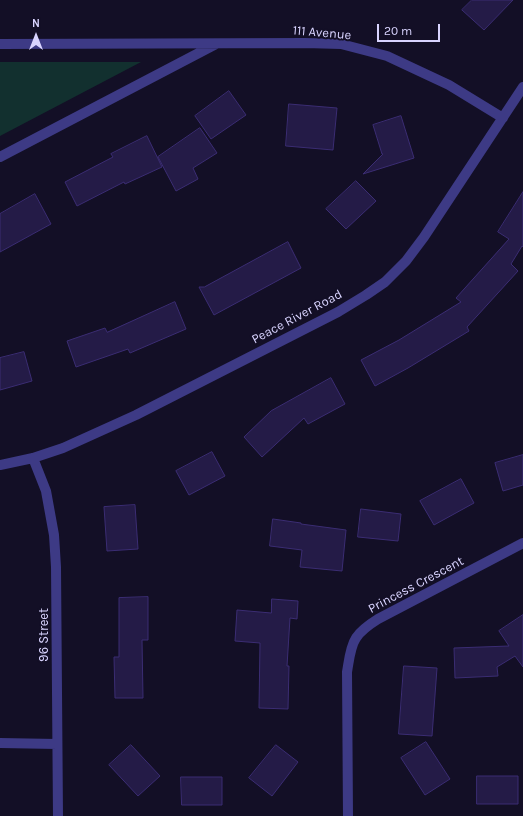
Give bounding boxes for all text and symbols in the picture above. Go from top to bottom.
north arrow [16,16,56,56]
scale bar [379,16,442,42]
text: N [32,17,40,30]
street label: 111 Avenue [292,23,352,43]
text: 20 m [384,24,412,38]
street label: Peace River Road [249,287,345,347]
street label: Princess Crescent [366,553,466,617]
street label: 96 Street [36,608,52,662]

